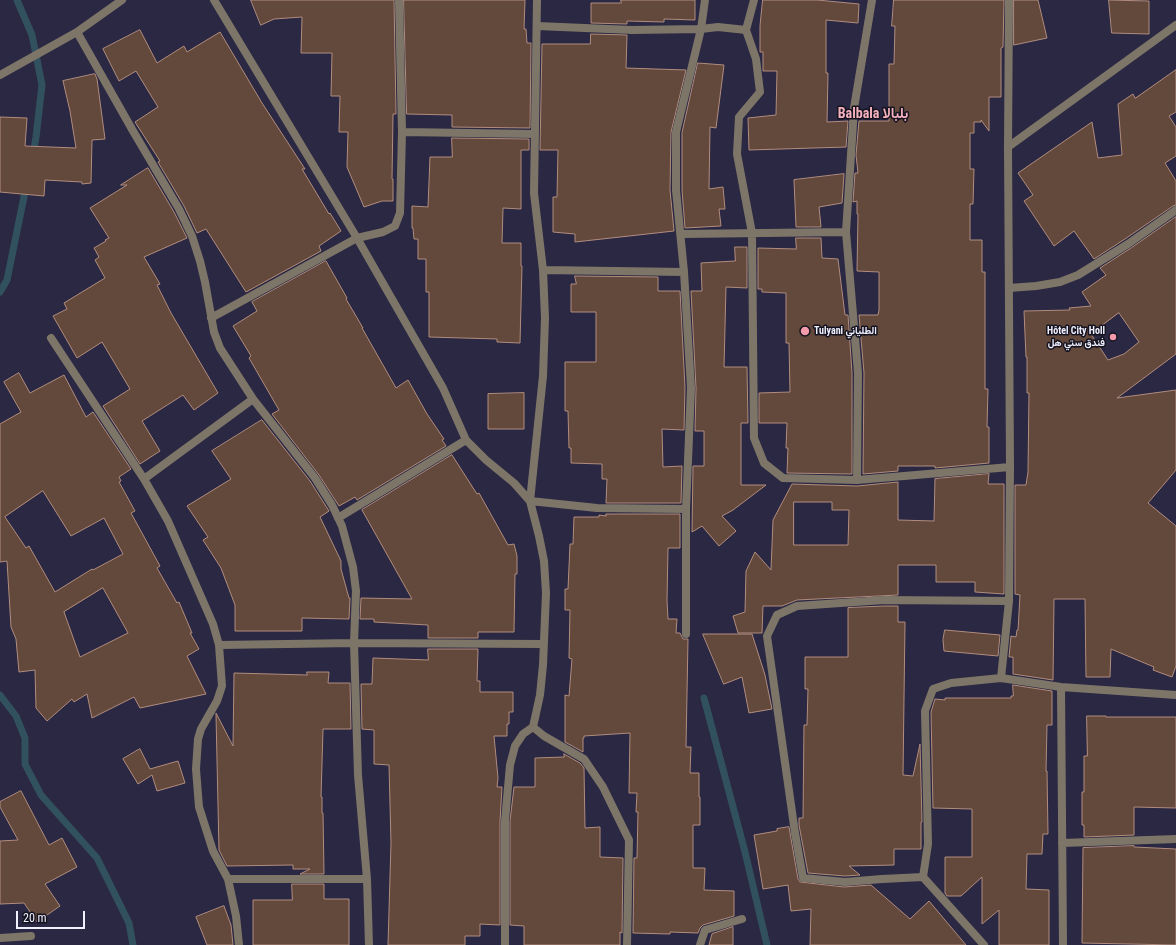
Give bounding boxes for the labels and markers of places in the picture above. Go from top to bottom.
marker: Tulyani الطلياني [799,325,811,337]
place label: Tulyani الطلياني [814,325,877,337]
place label: Hôtel City Holl فندق ستي هل [1047,325,1105,348]
marker: Hôtel City Holl فندق ستي هل [1108,332,1118,342]

